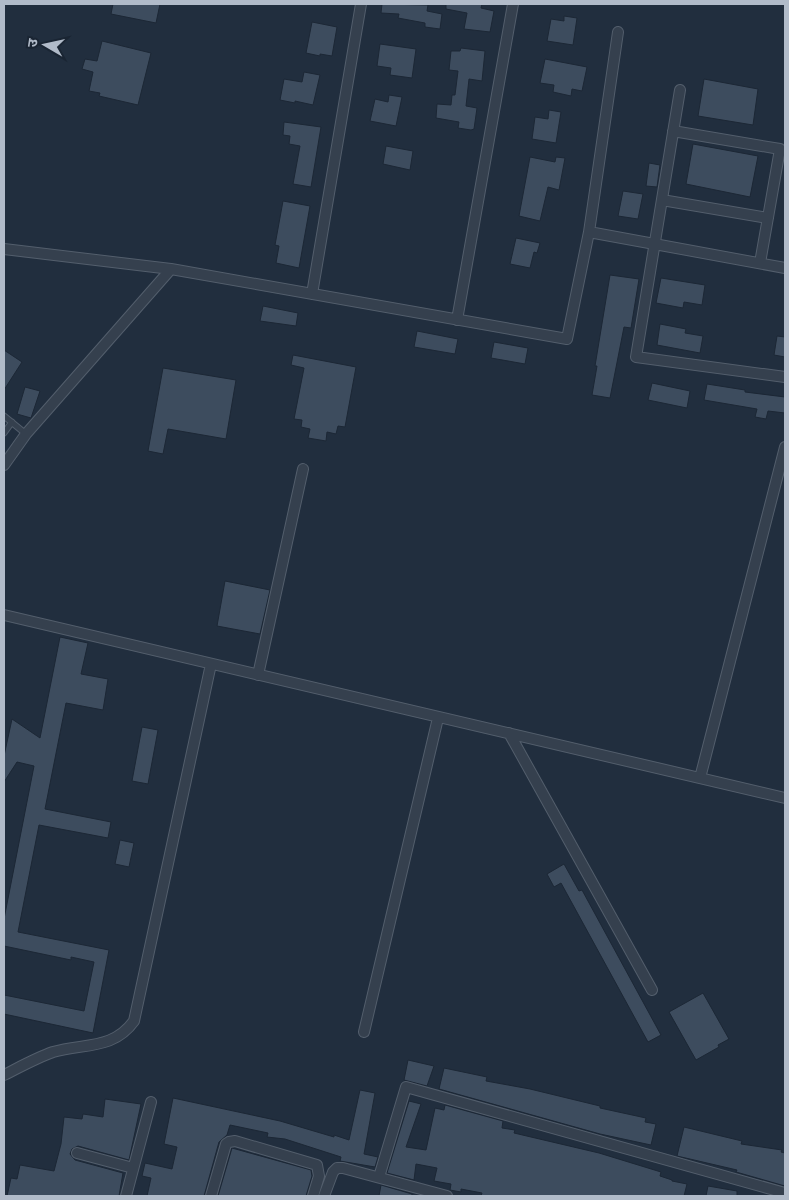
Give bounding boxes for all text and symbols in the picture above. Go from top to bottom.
north arrow [20,20,70,70]
text: उ [23,37,41,48]

